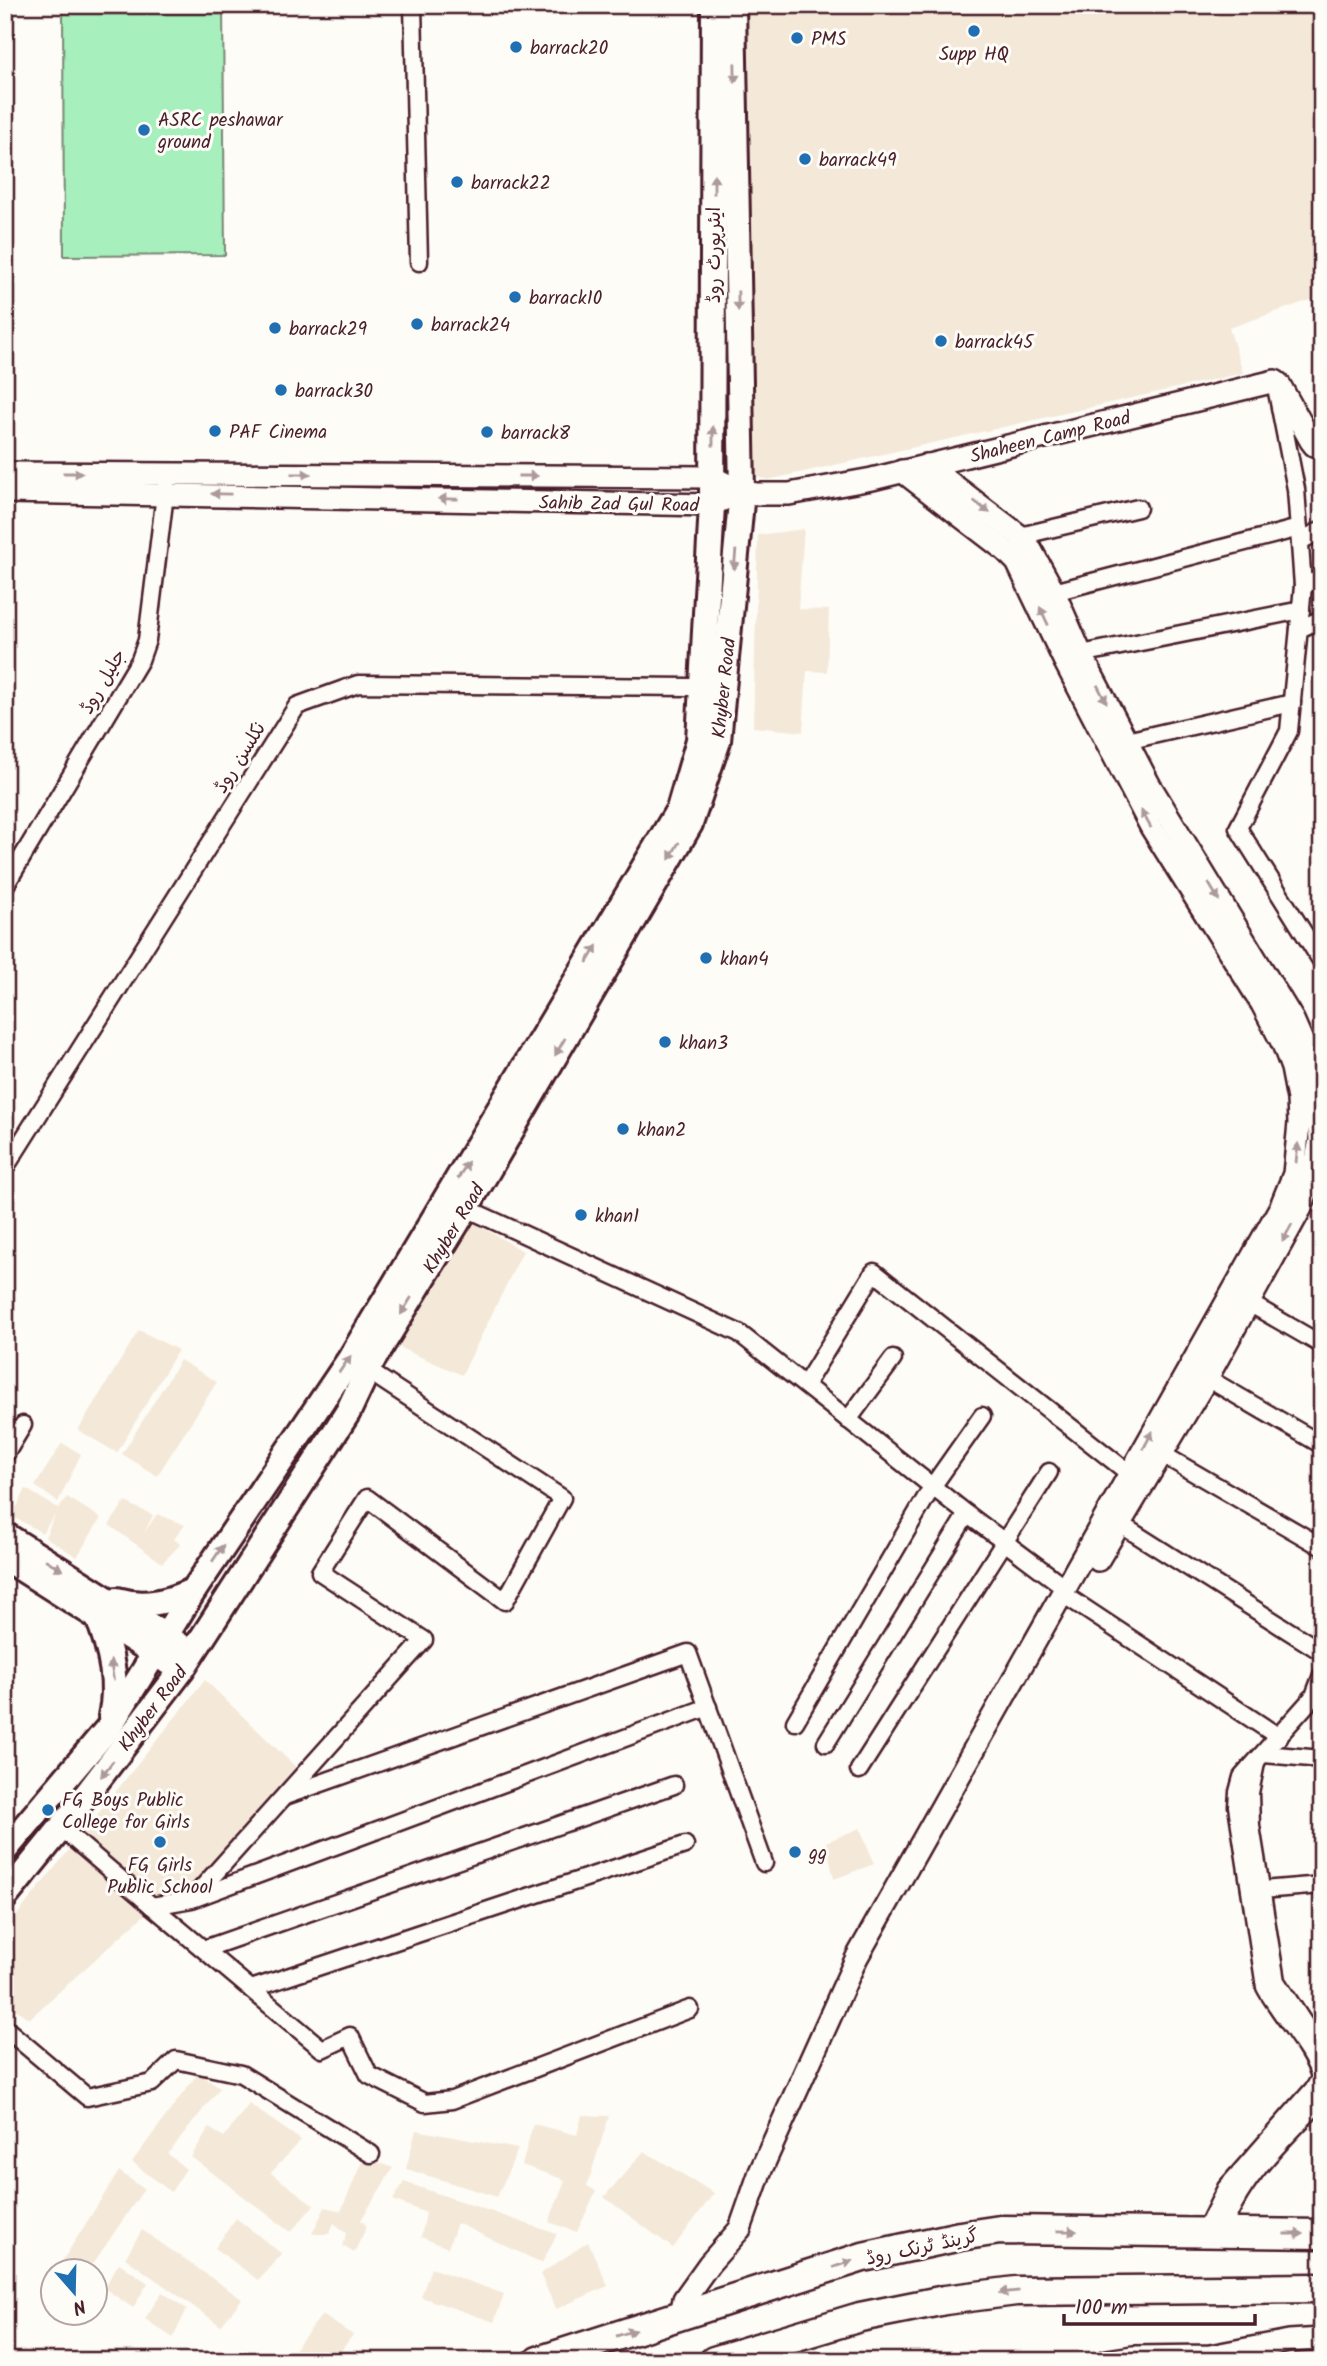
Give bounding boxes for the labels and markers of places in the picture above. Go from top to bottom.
marker: Supp HQ [966,23,982,39]
place label: PMS [811,25,846,55]
marker: PMS [789,30,805,46]
place label: barrack20 [530,34,608,64]
marker: barrack20 [508,39,524,55]
place label: Supp HQ [939,40,1009,70]
place label: ASRC peshawar ground [157,106,284,158]
marker: ASRC peshawar ground [136,122,152,138]
place label: barrack49 [819,146,896,176]
marker: barrack49 [797,151,813,167]
place label: barrack22 [471,169,551,199]
marker: barrack22 [449,174,465,190]
place label: barrack10 [529,284,602,314]
marker: barrack10 [507,289,523,305]
place label: barrack24 [431,311,510,341]
place label: barrack29 [289,315,367,345]
marker: barrack24 [409,316,425,332]
marker: barrack29 [267,320,283,336]
place label: barrack45 [955,328,1035,358]
marker: barrack45 [933,333,949,349]
place label: barrack30 [295,377,373,407]
marker: barrack30 [273,382,289,398]
place label: PAF Cinema [229,418,327,448]
place label: barrack8 [501,419,571,449]
marker: PAF Cinema [207,423,223,439]
marker: barrack8 [479,424,495,440]
place label: khan4 [720,945,769,975]
marker: khan4 [698,950,714,966]
place label: khan3 [679,1029,728,1059]
marker: khan3 [657,1034,673,1050]
place label: khan2 [637,1116,686,1146]
marker: khan2 [615,1121,631,1137]
place label: khan1 [595,1202,639,1232]
marker: khan1 [573,1207,589,1223]
place label: FG Boys Public College for Girls [62,1786,190,1838]
marker: FG Boys Public College for Girls [40,1802,56,1818]
marker: FG Girls Public School [152,1834,168,1850]
place label: gg [808,1839,827,1869]
marker: gg [787,1844,803,1860]
place label: FG Girls Public School [107,1851,213,1903]

